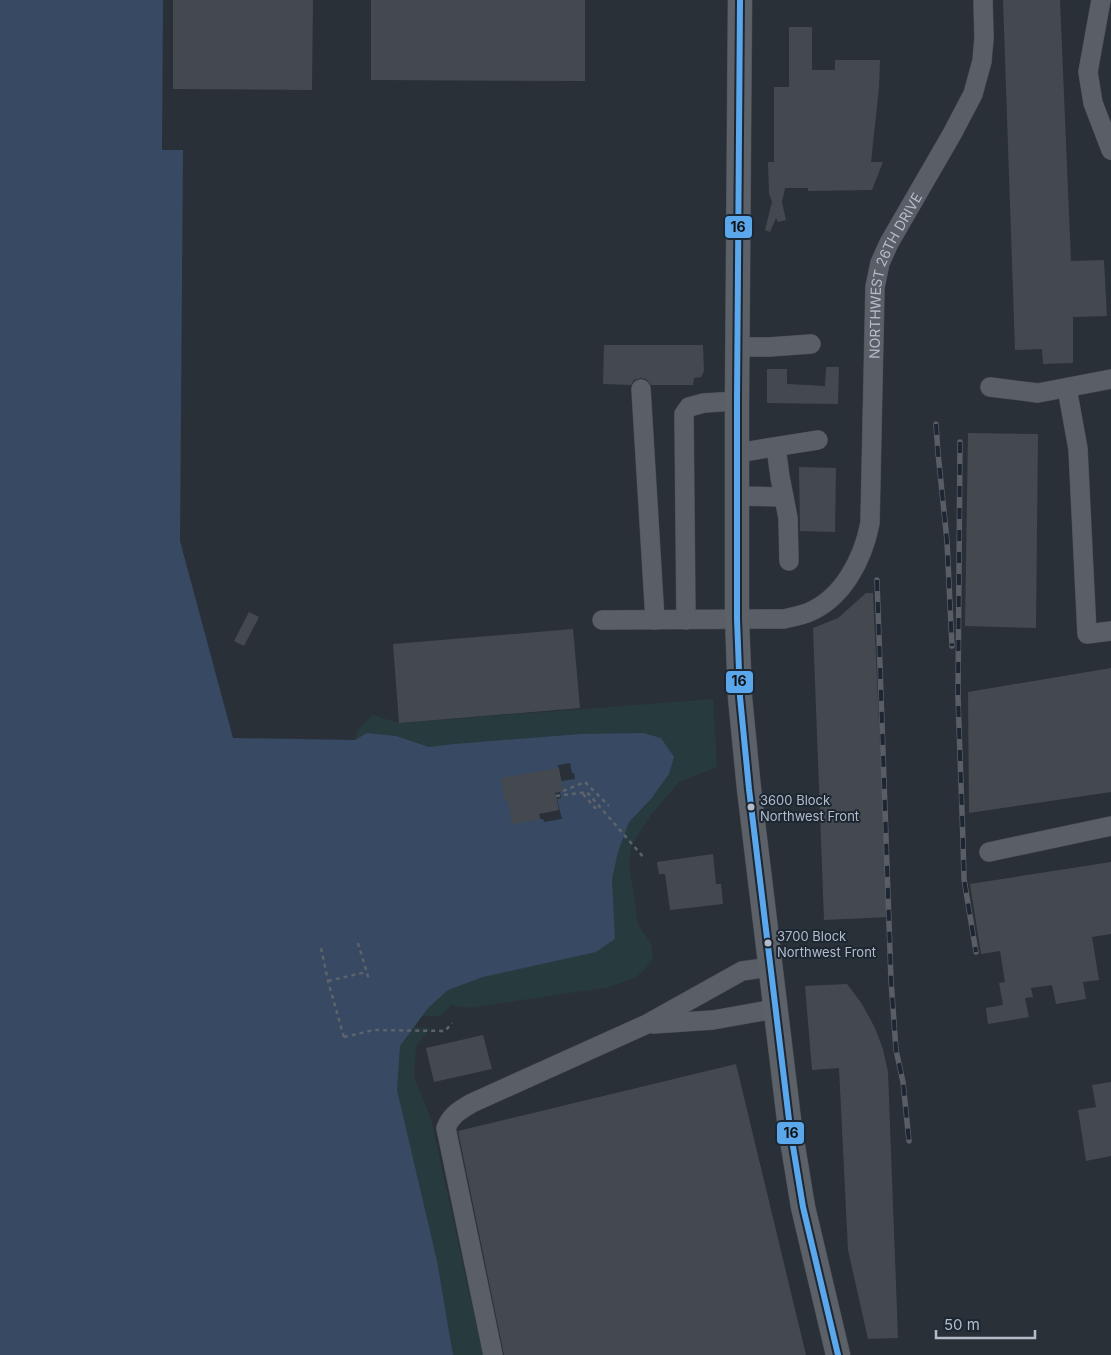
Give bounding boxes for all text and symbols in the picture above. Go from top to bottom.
street label: NORTHWEST 26TH DRIVE [865,189,925,359]
line badge: 16 [724,215,753,239]
text: 16 [730,218,746,235]
line badge: 16 [725,670,754,694]
text: 16 [731,672,747,689]
place label: 3600 Block Northwest Front [760,792,859,824]
marker: 3600 Block Northwest Front [746,802,756,812]
place label: 3700 Block Northwest Front [777,928,876,960]
marker: 3700 Block Northwest Front [763,938,773,948]
line badge: 16 [776,1121,805,1145]
text: 16 [783,1124,799,1141]
scale bar [936,1308,1035,1340]
text: 50 m [944,1315,980,1334]

